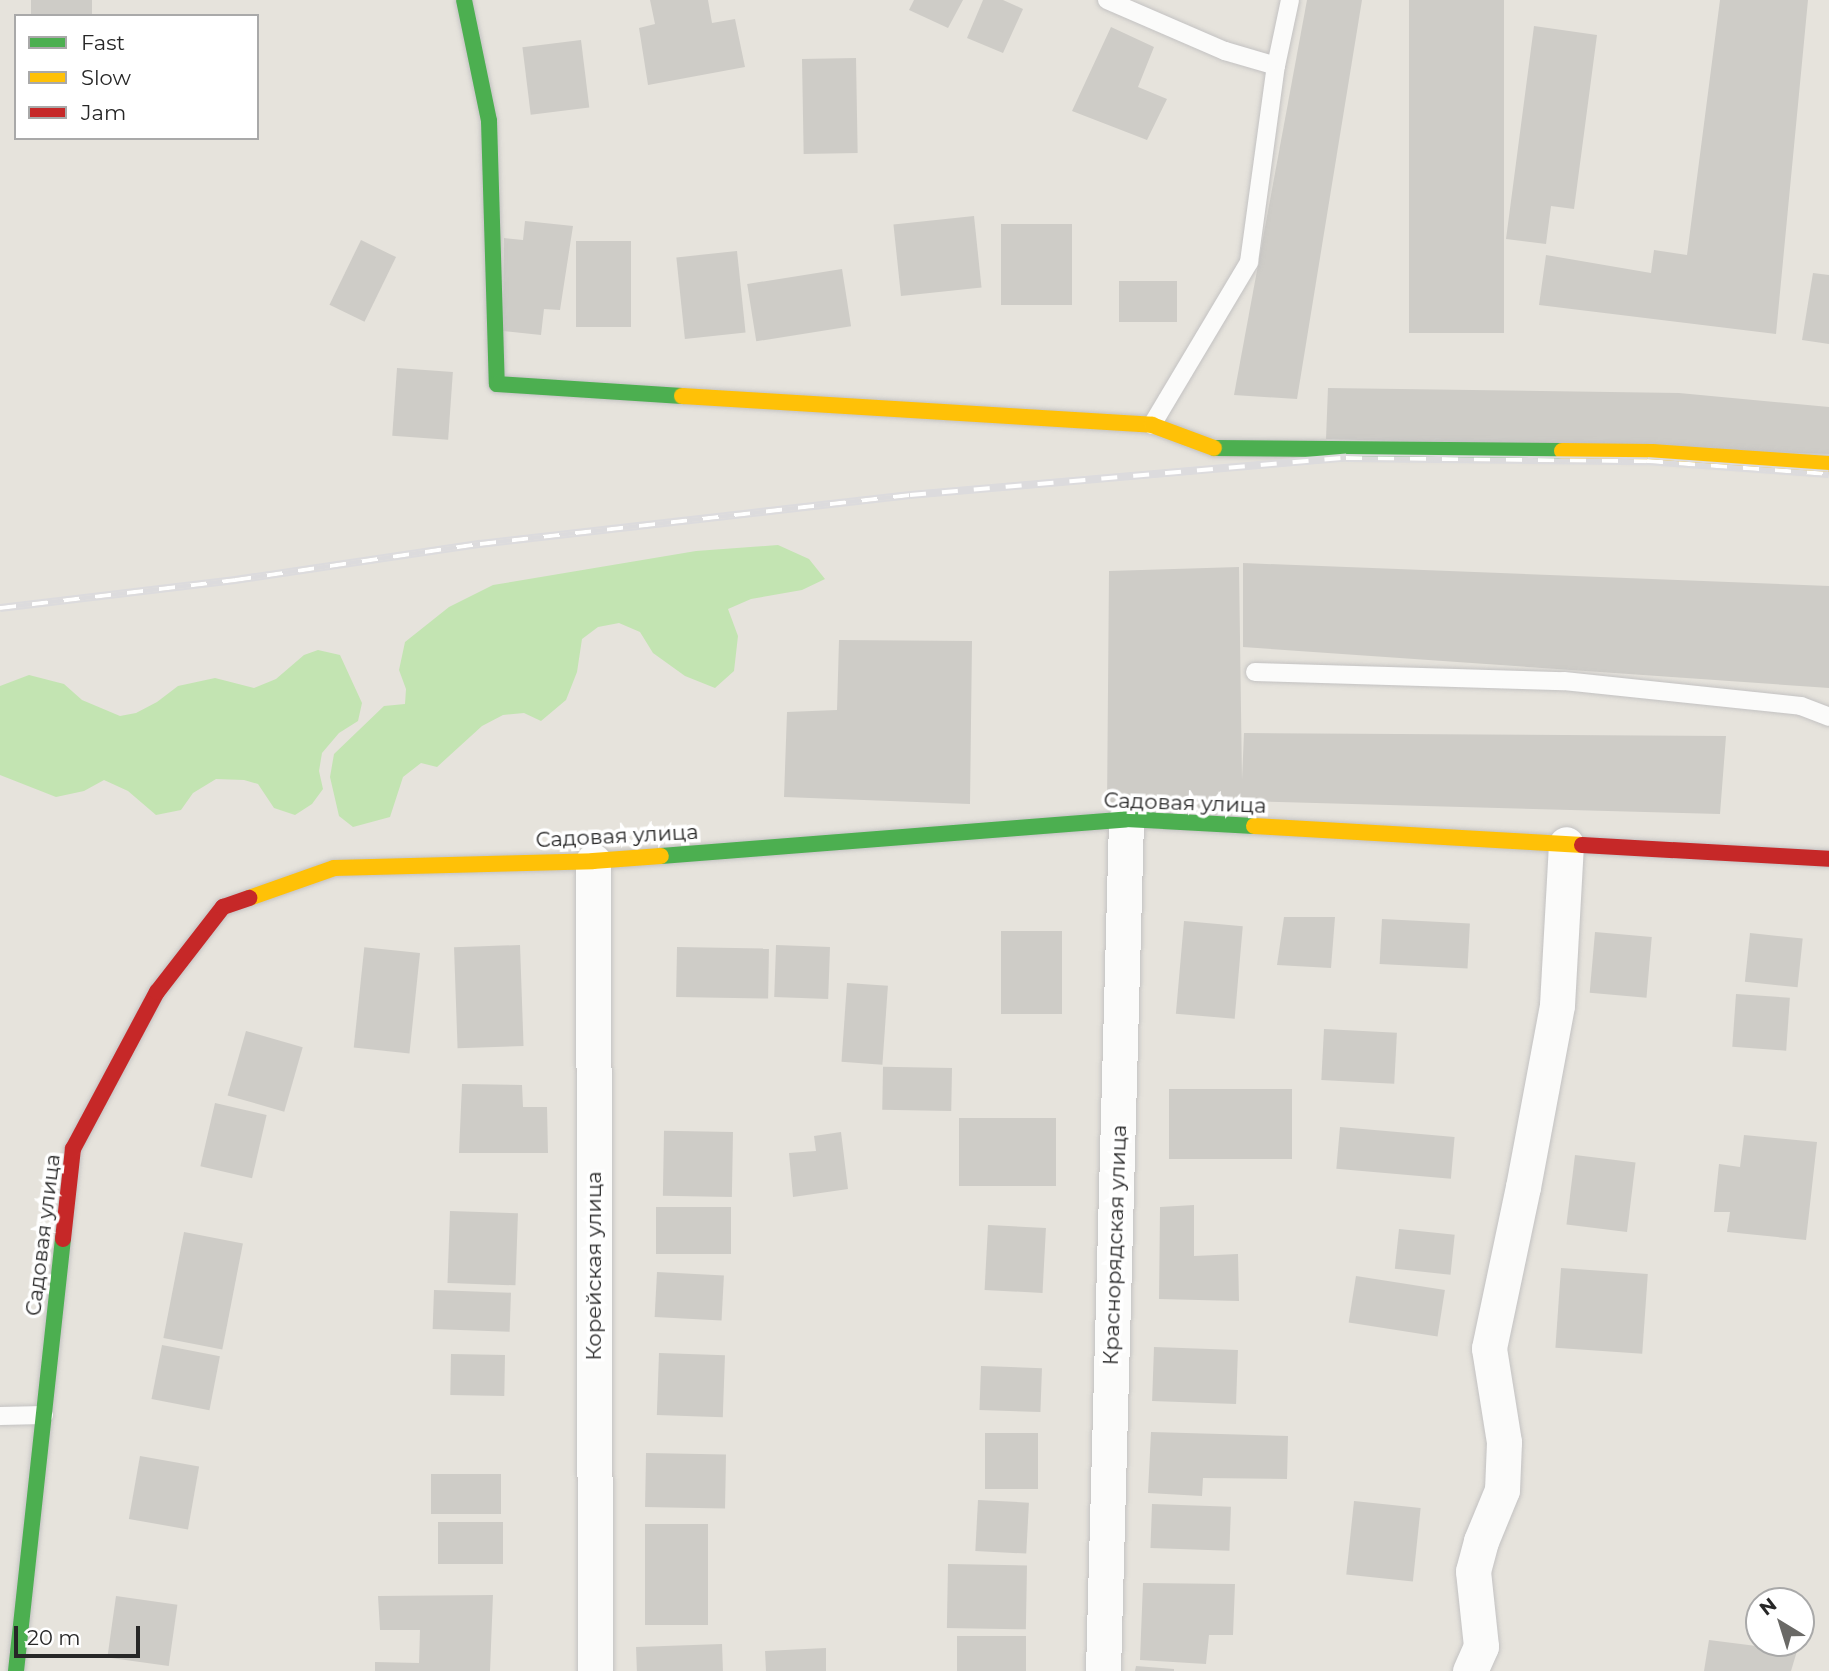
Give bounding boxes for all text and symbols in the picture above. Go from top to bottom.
legend [14,14,259,140]
text: Fast [81,30,125,55]
text: Slow [81,65,131,90]
text: Jam [81,100,126,125]
street label: Садовая улица [1103,788,1267,818]
street label: Садовая улица [535,819,699,853]
street label: Краснорядская улица [1098,1124,1132,1366]
street label: Садовая улица [21,1153,65,1317]
street label: Корейская улица [581,1171,607,1361]
north arrow [1745,1587,1815,1657]
text: N [1755,1593,1781,1620]
scale bar [18,1612,144,1656]
text: 20 m [27,1625,81,1650]

